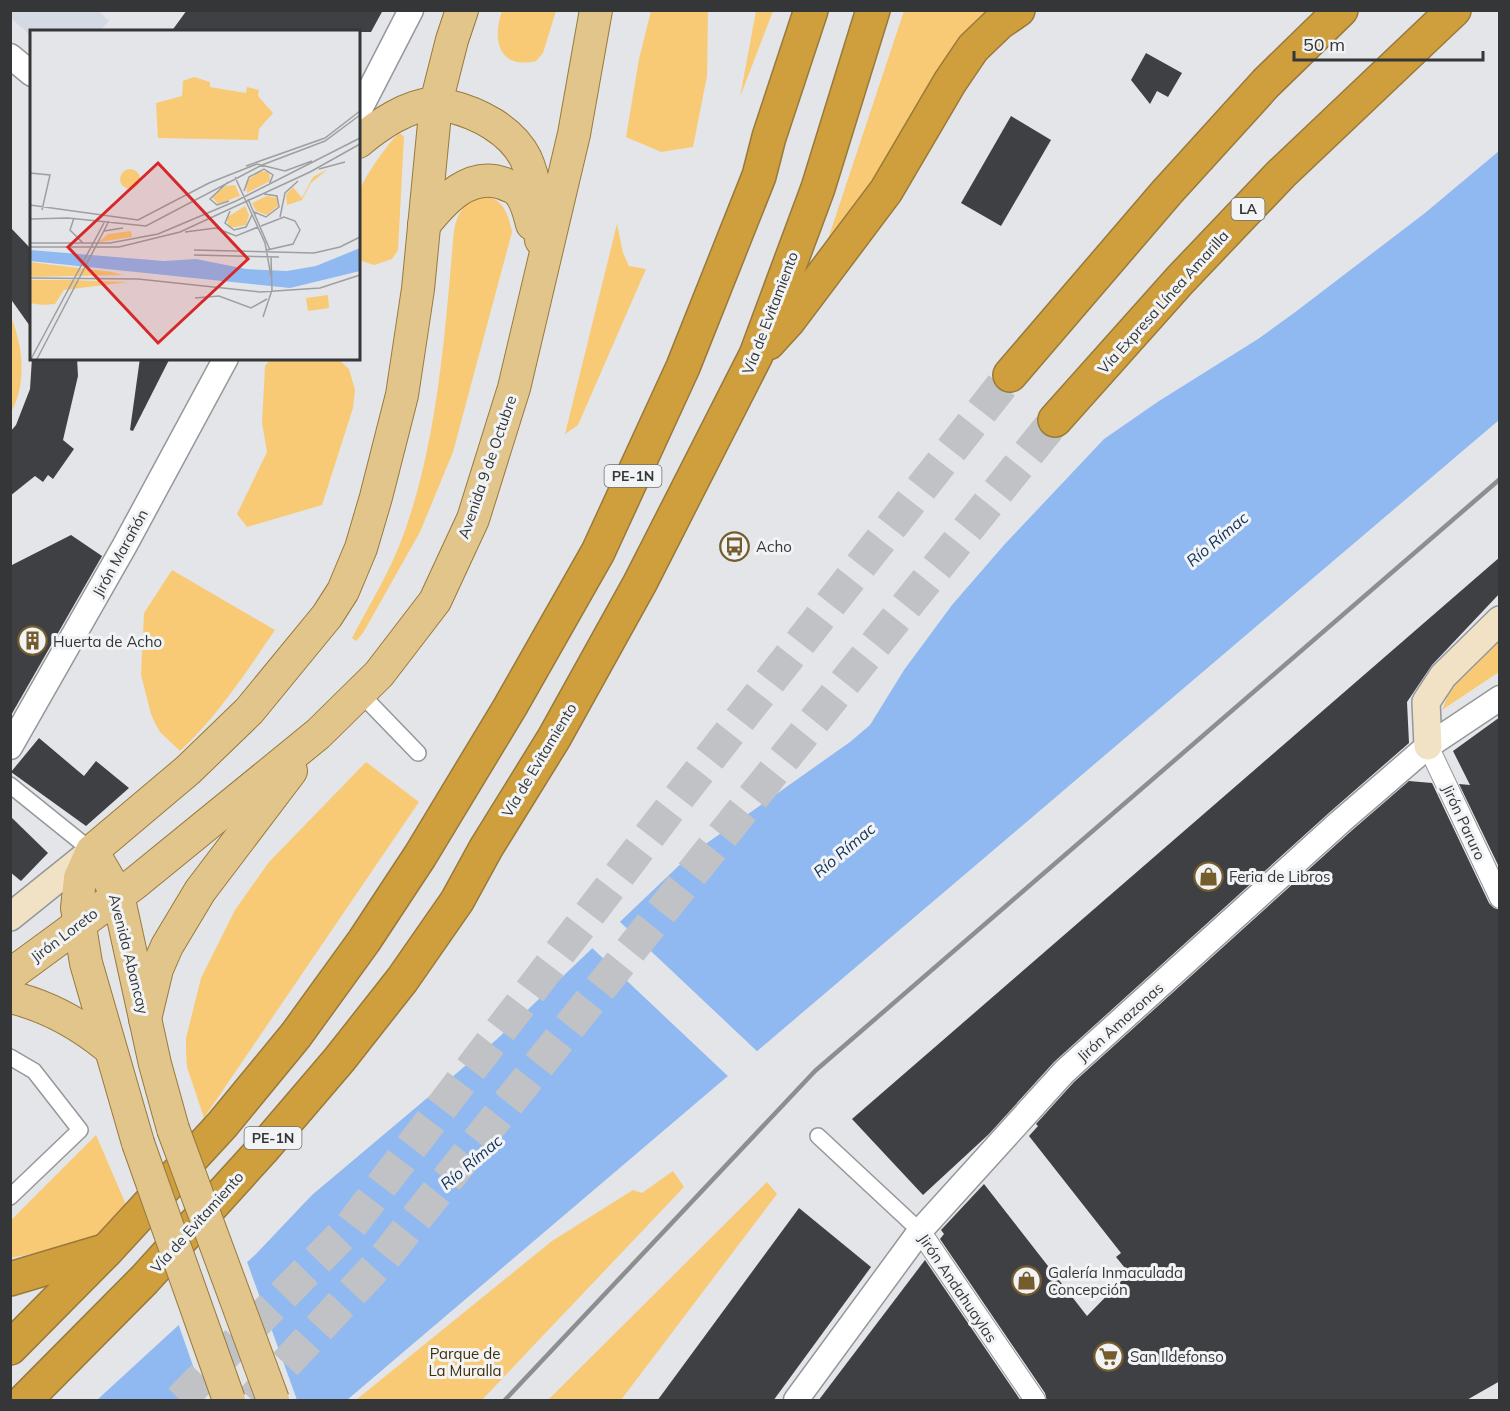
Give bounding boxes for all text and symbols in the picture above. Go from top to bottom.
scale bar [1294,24,1483,62]
inset map [30,30,360,360]
text: 50 m [1303,33,1345,56]
road number: LA [1232,198,1264,220]
street label: Vía Expresa Línea Amarilla [1093,226,1233,378]
street label: Vía de Evitamiento [738,249,802,377]
street label: Avenida 9 de Octubre [454,393,520,541]
road number: PE-1N [604,465,662,487]
street label: Jirón Marañón [88,506,152,600]
water label: Río Rímac [1182,507,1252,571]
bus stop icon: Acho [719,530,751,562]
place label: Acho [756,537,792,556]
building icon: Huerta de Acho [16,625,48,657]
place label: Huerta de Acho [53,632,162,651]
street label: Vía de Evitamiento [497,699,581,821]
street label: Jirón Paruro [1438,781,1490,863]
water label: Río Rímac [809,818,879,882]
shop icon: Feria de Libros [1192,860,1224,892]
place label: Feria de Libros [1229,867,1330,886]
street label: Avenida Abancay [105,892,153,1016]
street label: Jirón Loreto [27,904,101,966]
street label: Jirón Amazonas [1073,978,1167,1066]
road number: PE-1N [244,1127,302,1149]
water label: Río Rímac [436,1130,506,1194]
street label: Vía de Evitamiento [146,1167,248,1277]
street label: Jirón Andahuaylas [915,1230,1001,1346]
place label: Galería Inmaculada Concepción [1048,1263,1183,1299]
shop icon: Galería Inmaculada Concepción [1011,1265,1043,1297]
supermarket icon: San Ildefonso [1093,1340,1125,1372]
park label: Parque de La Muralla [428,1344,502,1380]
place label: San Ildefonso [1130,1347,1224,1366]

